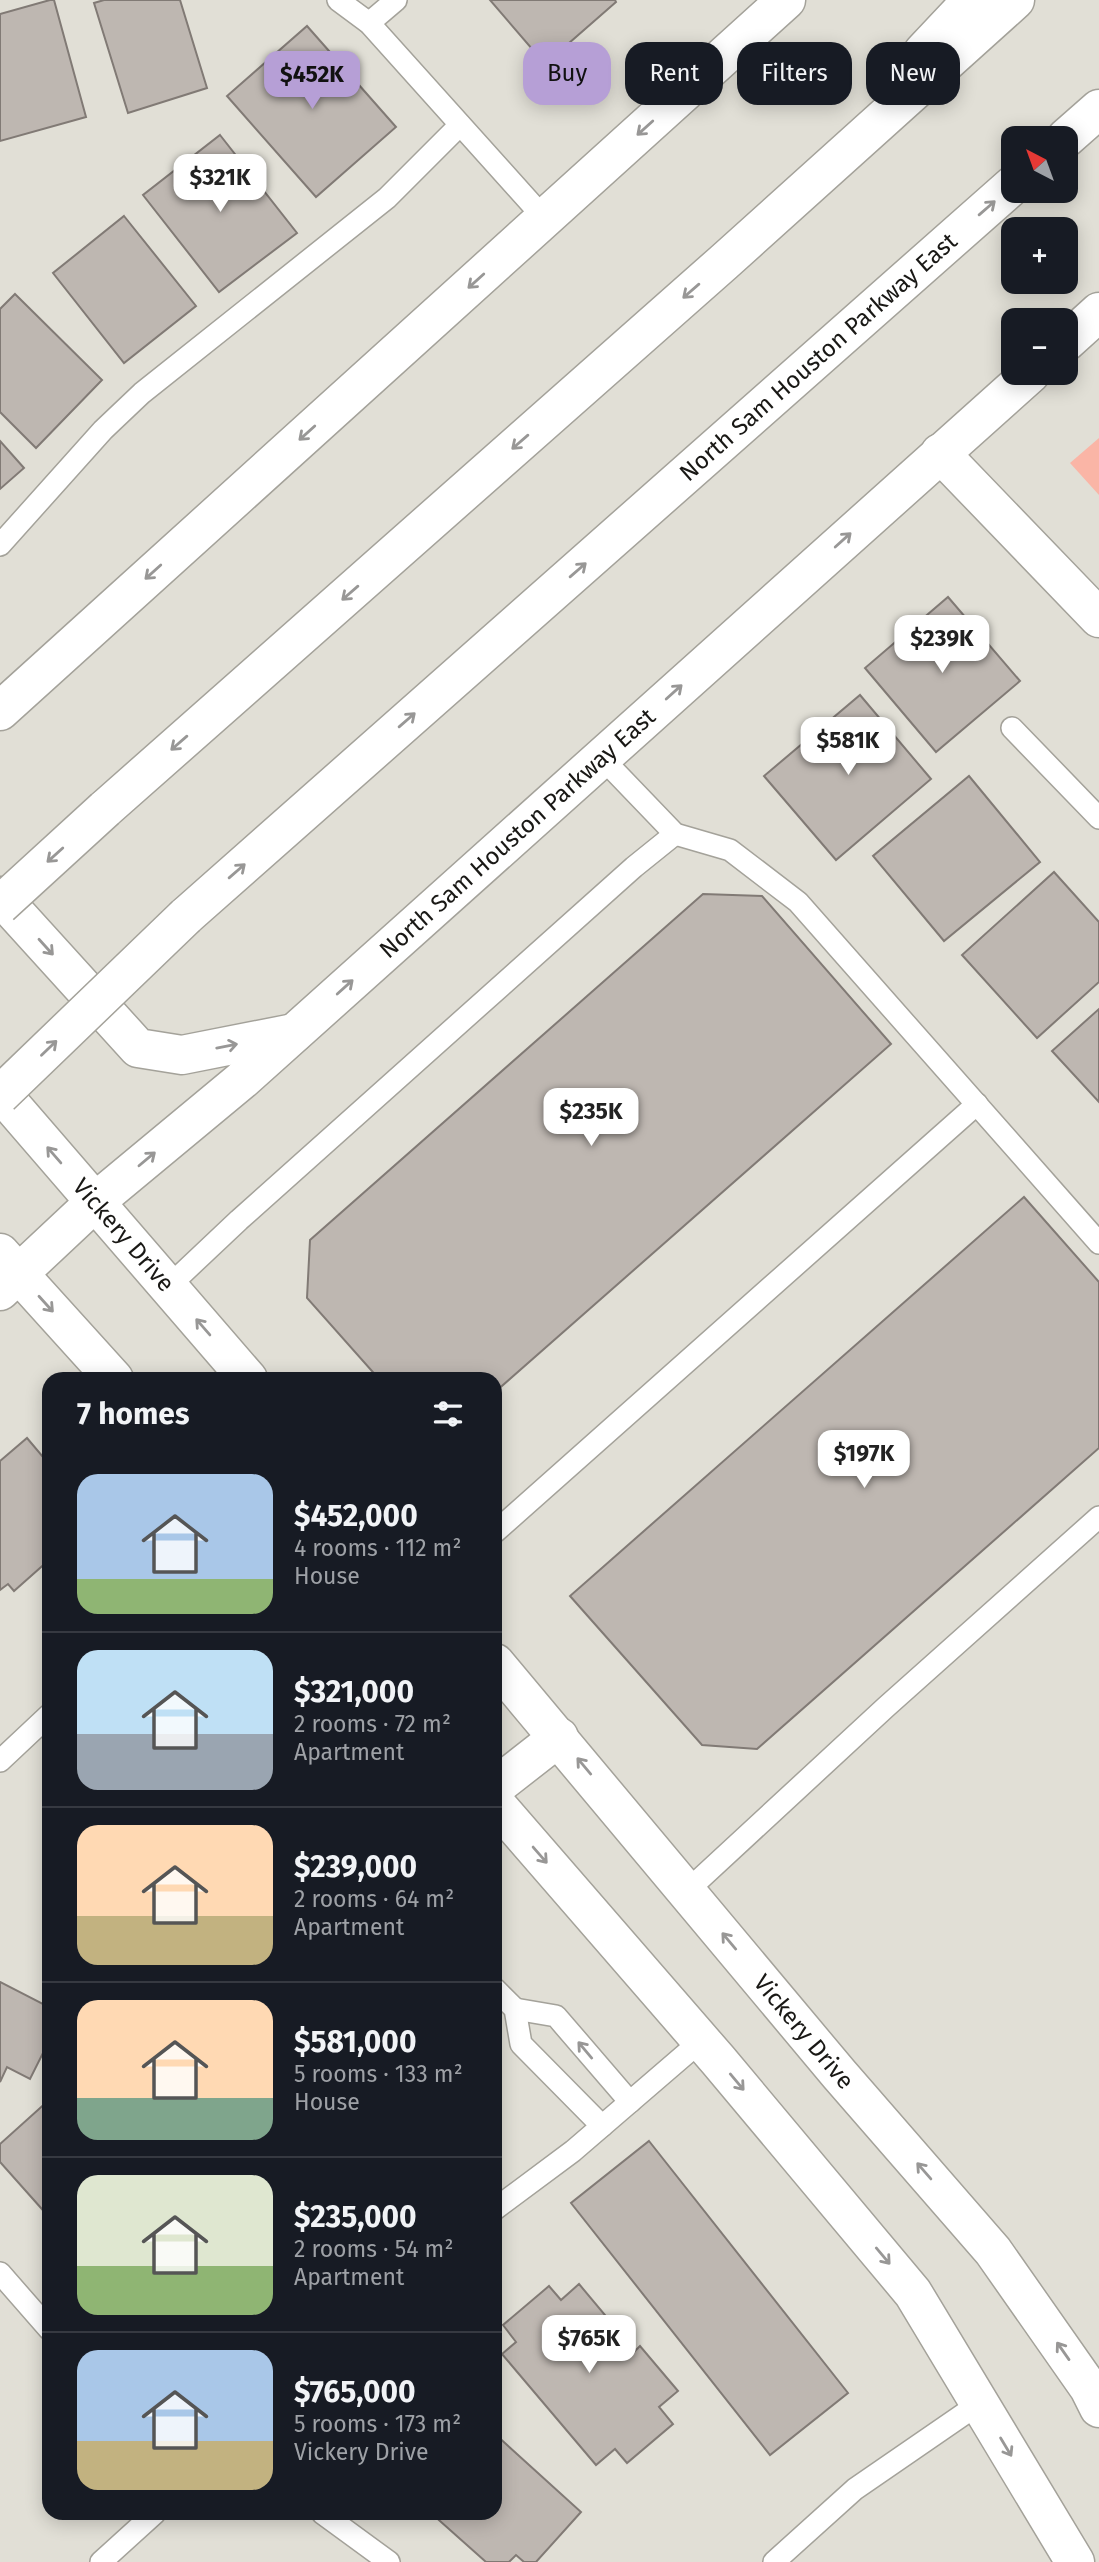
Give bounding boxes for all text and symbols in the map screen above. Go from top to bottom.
chip: Buy [523,42,611,105]
chip: Rent [625,42,723,105]
chip: Filters [737,42,852,105]
chip: New [866,42,960,105]
pin: $452K [263,52,361,111]
text: $452K [280,60,344,88]
one-way arrow [636,120,654,136]
north arrow [1001,126,1078,203]
map controls [1001,126,1078,385]
pin: $321K [171,154,269,214]
text: $321K [190,163,250,191]
one-way arrow [978,200,996,216]
button: + [1001,217,1078,294]
street label: North Sam Houston Parkway East [674,227,963,487]
one-way arrow [467,273,485,289]
one-way arrow [682,283,700,299]
button: − [1001,308,1078,385]
one-way arrow [298,425,316,441]
one-way arrow [511,434,529,450]
one-way arrow [834,532,852,548]
one-way arrow [569,561,586,578]
one-way arrow [144,564,162,580]
one-way arrow [342,584,359,601]
pin: $239K [893,616,991,675]
text: $239K [910,624,974,652]
one-way arrow [665,684,683,700]
street label: North Sam Houston Parkway East [374,702,661,964]
one-way arrow [398,712,416,728]
pin: $581K [799,718,897,777]
text: $581K [817,726,879,754]
one-way arrow [171,735,189,751]
one-way arrow [46,847,64,863]
one-way arrow [228,863,246,879]
one-way arrow [38,938,54,956]
one-way arrow [336,979,353,996]
one-way arrow [40,1039,57,1056]
one-way arrow [215,1039,238,1052]
pin: $235K [542,1088,640,1148]
text: $235K [559,1097,623,1125]
one-way arrow [46,1147,62,1165]
one-way arrow [138,1151,156,1167]
street label: Vickery Drive [67,1173,180,1297]
one-way arrow [38,1294,54,1312]
one-way arrow [195,1319,211,1337]
icon: filters [429,1395,467,1433]
text: 7 homes [77,1396,189,1432]
pin: $197K [815,1430,913,1490]
text: $197K [834,1439,894,1467]
text: $452,000 [294,1498,418,1534]
icon: home [133,1502,217,1586]
text: 4 rooms · 112 m² [294,1534,461,1562]
text: House [294,1562,360,1590]
text: $321,000 [294,1674,414,1710]
icon: home [133,1678,217,1762]
text: 2 rooms · 72 m² [294,1710,451,1738]
text: Apartment [294,1738,404,1766]
one-way arrow [576,1758,592,1776]
one-way arrow [532,1845,548,1863]
text: $239,000 [294,1849,417,1885]
icon: home [133,1853,217,1937]
text: 2 rooms · 64 m² [294,1885,454,1913]
text: Apartment [294,1913,404,1941]
one-way arrow [721,1933,737,1951]
street label: Vickery Drive [748,1969,860,2095]
text: $581,000 [294,2024,416,2060]
icon: home [133,2028,217,2112]
one-way arrow [577,2042,593,2060]
text: 5 rooms · 133 m² [294,2060,463,2088]
one-way arrow [729,2073,745,2091]
text: House [294,2088,360,2116]
one-way arrow [916,2162,932,2180]
text: $235,000 [294,2199,417,2235]
icon: home [133,2203,217,2287]
text: 2 rooms · 54 m² [294,2235,453,2263]
one-way arrow [875,2247,891,2265]
text: Apartment [294,2263,404,2291]
pin: $765K [540,2316,638,2375]
text: $765K [558,2324,620,2352]
one-way arrow [1055,2342,1070,2361]
text: $765,000 [294,2374,416,2410]
icon: home [133,2378,217,2462]
text: 5 rooms · 173 m² [294,2410,461,2438]
one-way arrow [1000,2437,1014,2457]
text: Vickery Drive [294,2438,429,2466]

